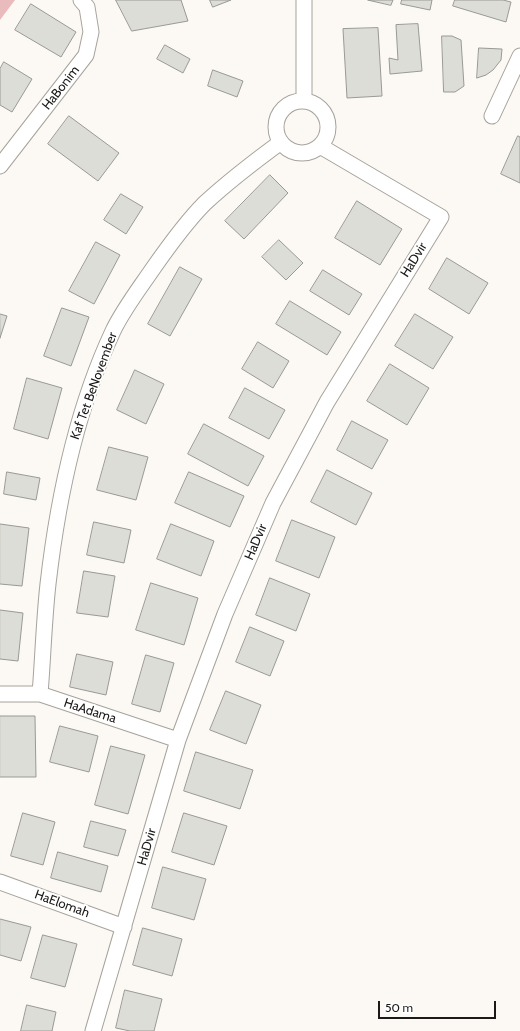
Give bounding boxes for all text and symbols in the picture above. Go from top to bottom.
street label: HaBonim [39,63,83,113]
street label: HaDvir [397,240,431,280]
street label: Kaf Tet BeNovember [67,330,121,442]
street label: HaDvir [241,522,271,562]
street label: HaAdama [62,695,118,727]
street label: HaDvir [134,827,160,867]
street label: HaElomah [32,887,92,921]
scale bar [380,993,498,1019]
text: 50 m [385,1000,413,1015]

